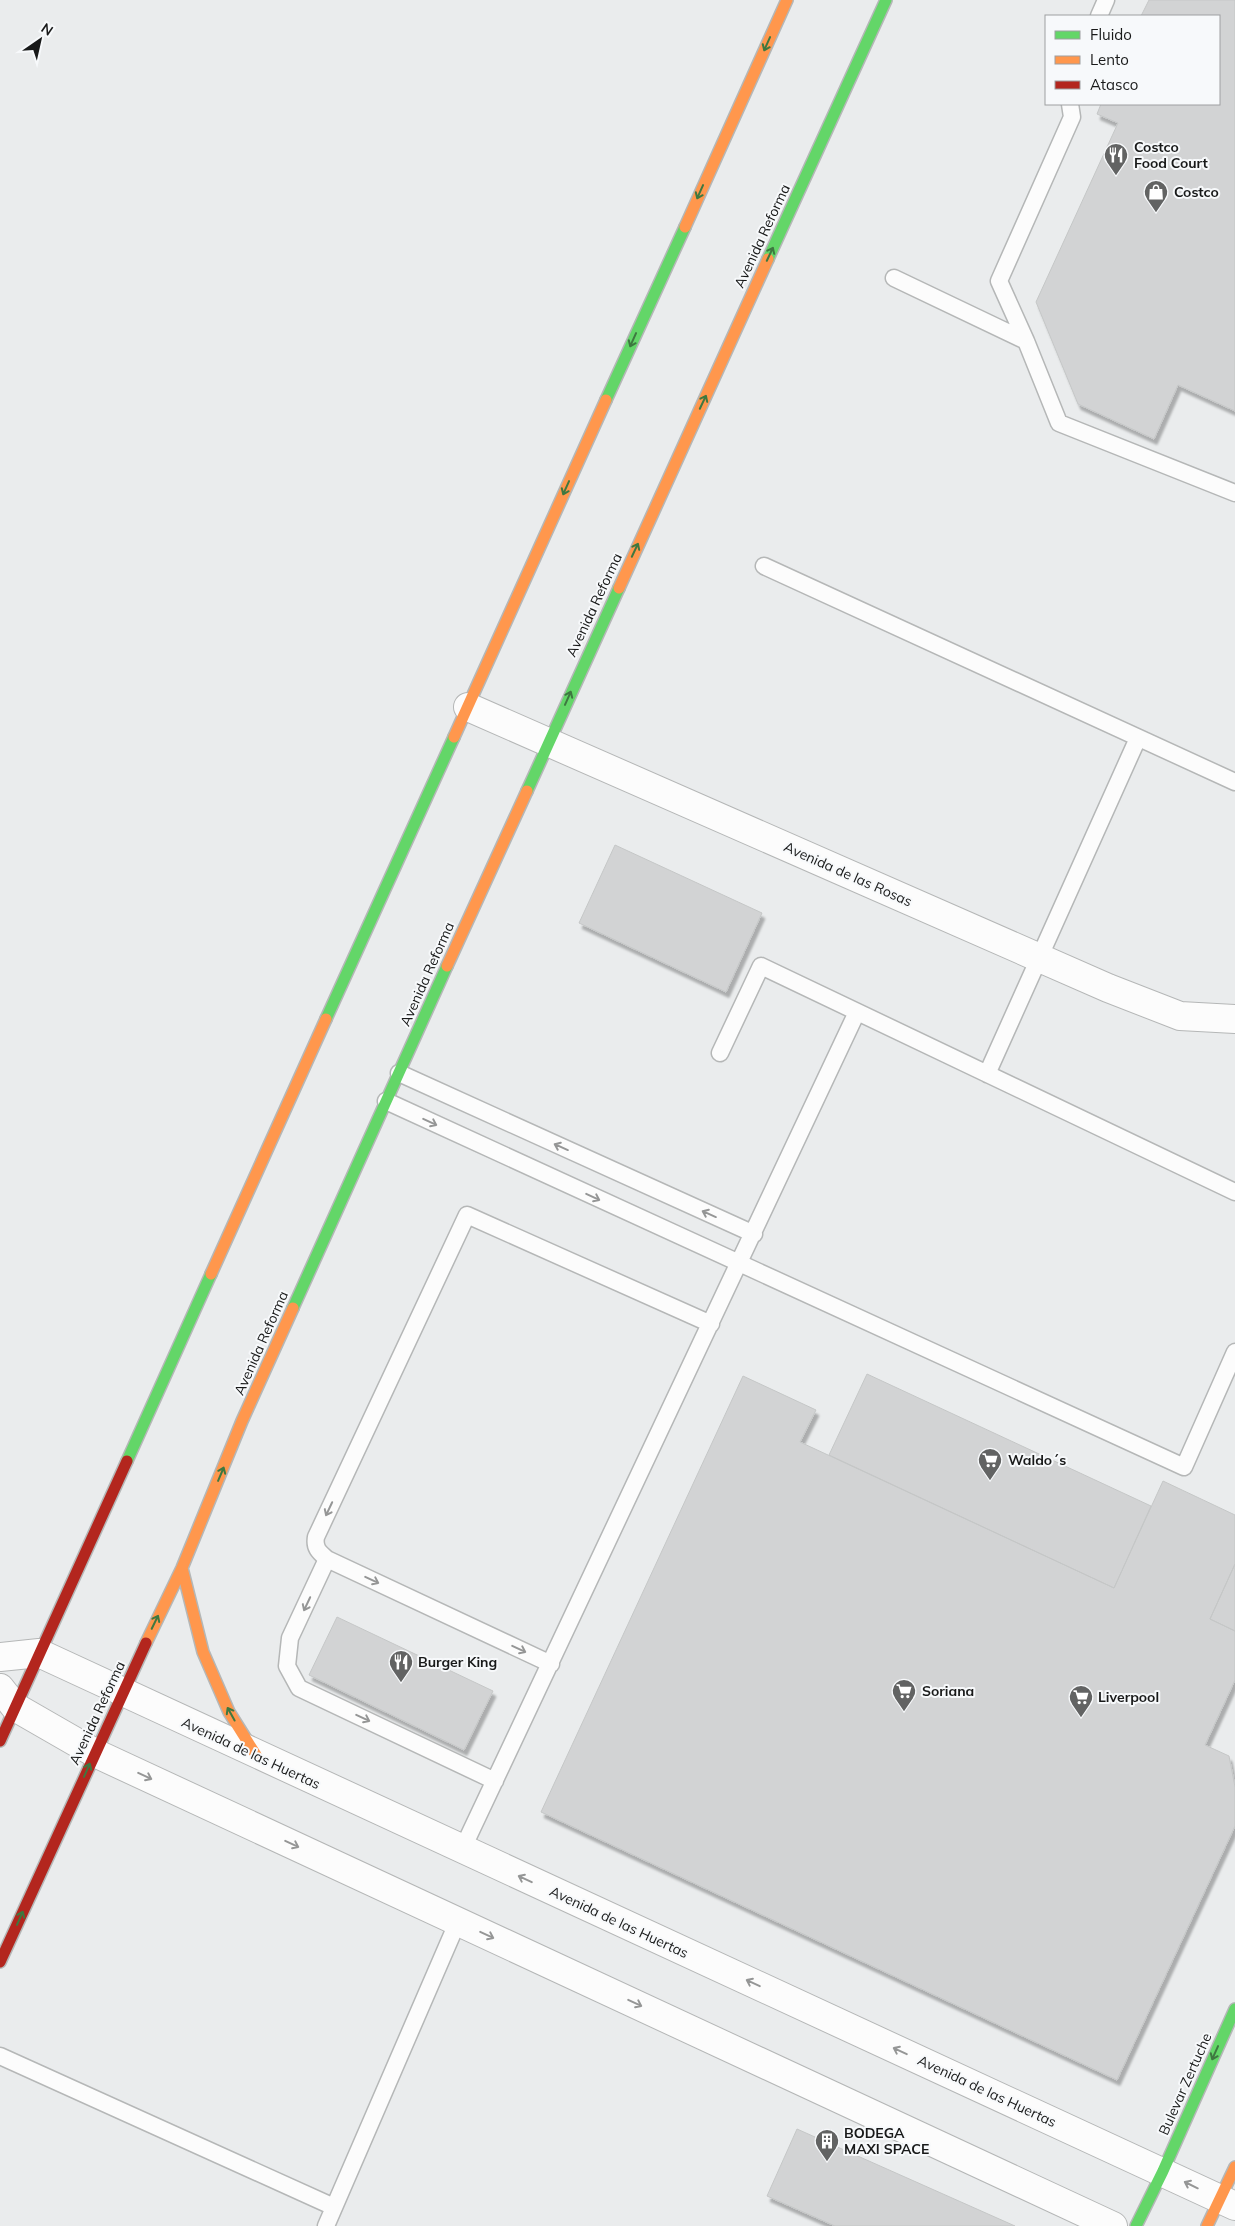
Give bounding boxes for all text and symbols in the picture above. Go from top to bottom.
north arrow [15,15,65,65]
legend [1045,15,1220,105]
text: N [38,19,57,40]
text: Fluido [1090,25,1132,44]
one-way arrow [762,36,772,51]
text: Lento [1090,50,1129,69]
text: Atasco [1090,75,1138,94]
place label: Costco Food Court [1134,138,1208,172]
restaurant icon: Costco Food Court [1103,142,1129,176]
shop icon: Costco [1143,179,1169,213]
street label: Avenida Reforma [730,181,794,291]
place label: Costco [1174,183,1219,201]
one-way arrow [695,184,705,199]
one-way arrow [766,247,776,262]
one-way arrow [628,332,638,347]
one-way arrow [698,395,708,410]
one-way arrow [561,481,571,496]
one-way arrow [631,543,641,558]
street label: Avenida Reforma [562,550,626,660]
one-way arrow [564,691,573,706]
street label: Avenida de las Rosas [781,838,915,910]
street label: Avenida Reforma [396,919,458,1029]
one-way arrow [422,1117,437,1127]
one-way arrow [554,1142,569,1151]
one-way arrow [585,1193,600,1202]
one-way arrow [702,1209,717,1218]
street label: Avenida Reforma [230,1288,292,1398]
supermarket icon: Waldo´s [977,1447,1003,1481]
place label: Waldo´s [1008,1451,1066,1469]
one-way arrow [216,1467,226,1482]
one-way arrow [324,1501,333,1516]
one-way arrow [364,1575,379,1585]
one-way arrow [301,1596,311,1611]
one-way arrow [151,1615,161,1630]
one-way arrow [511,1645,526,1655]
restaurant icon: Burger King [388,1649,414,1683]
place label: Burger King [418,1653,497,1671]
street label: Avenida Reforma [65,1658,129,1768]
supermarket icon: Soriana [891,1678,917,1712]
place label: Soriana [922,1682,974,1700]
supermarket icon: Liverpool [1068,1684,1094,1718]
place label: Liverpool [1098,1688,1159,1706]
one-way arrow [225,1707,235,1722]
street label: Avenida de las Huertas [179,1713,323,1793]
one-way arrow [355,1714,370,1724]
one-way arrow [83,1763,93,1778]
one-way arrow [137,1772,152,1781]
one-way arrow [284,1840,299,1850]
one-way arrow [518,1874,533,1884]
street label: Avenida de las Huertas [547,1882,691,1962]
one-way arrow [16,1911,26,1926]
one-way arrow [479,1931,494,1940]
one-way arrow [746,1978,761,1988]
one-way arrow [627,1999,642,2009]
street label: Bulevar Zertuche [1154,2030,1216,2138]
one-way arrow [893,2045,908,2055]
one-way arrow [1210,2045,1220,2060]
street label: Avenida de las Huertas [915,2051,1059,2131]
place label: BODEGA MAXI SPACE [844,2124,929,2158]
building icon: BODEGA MAXI SPACE [814,2128,840,2162]
one-way arrow [1184,2180,1199,2189]

